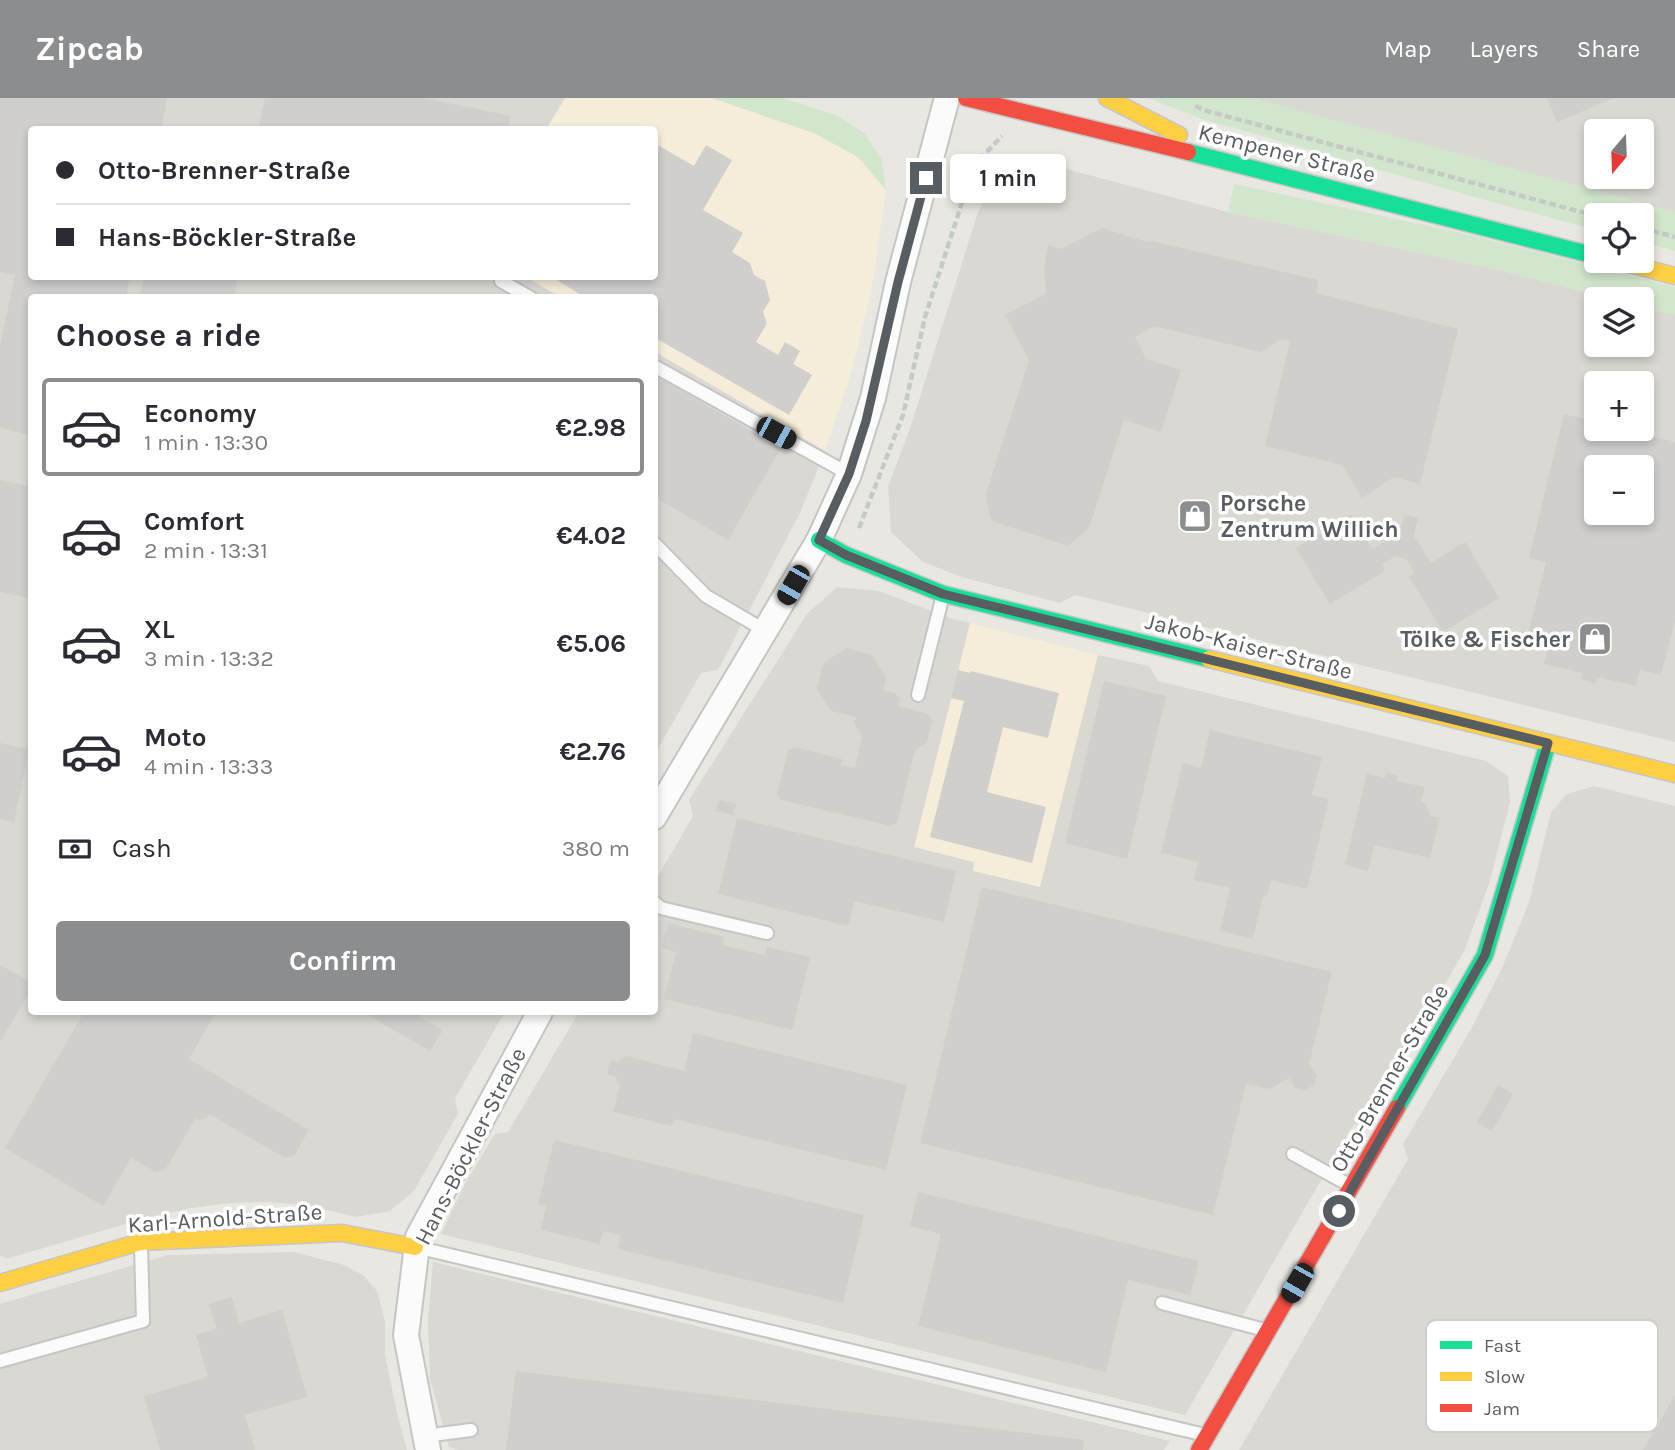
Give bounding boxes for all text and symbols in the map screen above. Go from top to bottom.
text: Zipcab [35,30,144,68]
text: Map [1384,35,1432,63]
text: Layers [1470,35,1539,63]
text: Share [1577,35,1640,63]
street label: Kempener Straße [1196,118,1378,189]
north arrow [1584,119,1654,189]
map controls [1584,119,1654,525]
callout: 1 min [950,154,1066,202]
text: Otto-Brenner-Straße [98,155,351,186]
route end [910,162,942,194]
text: 1 min [979,165,1037,192]
button: locate [1584,203,1654,273]
text: Hans-Böckler-Straße [98,222,356,253]
button: layers [1584,287,1654,357]
text: Choose a ride [56,317,261,354]
button: + [1584,371,1654,441]
icon: car [60,396,123,459]
text: Economy [144,398,256,429]
text: €2.98 [556,412,626,443]
car [753,414,800,452]
text: 1 min · 13:30 [144,429,268,456]
button: − [1584,455,1654,525]
place label: Porsche Zentrum Willich [1220,490,1399,543]
shop icon: Porsche Zentrum Willich [1176,497,1214,535]
icon: car [60,504,123,567]
text: Comfort [144,506,245,537]
text: €4.02 [556,520,626,551]
text: 2 min · 13:31 [144,537,268,564]
car [774,562,813,608]
street label: Jakob-Kaiser-Straße [1143,608,1355,685]
icon: car [60,612,123,675]
text: XL [144,614,175,645]
shop icon: Tölke & Fischer [1576,620,1614,658]
place label: Tölke & Fischer [1400,626,1570,653]
text: €5.06 [557,628,626,659]
text: 3 min · 13:32 [144,645,274,672]
icon: car [60,720,123,783]
text: Moto [144,722,206,753]
text: €2.76 [559,736,626,767]
text: 4 min · 13:33 [144,753,273,780]
icon: cash [56,830,94,868]
text: Cash [112,833,172,864]
text: 380 m [562,835,630,862]
button: Confirm [56,921,630,1001]
street label: Otto-Brenner-Straße [1325,979,1454,1177]
street label: Hans-Böckler-Straße [409,1043,532,1249]
route start [1323,1195,1355,1227]
street label: Karl-Arnold-Straße [127,1198,323,1239]
car [1278,1260,1317,1306]
legend [1426,1320,1658,1432]
text: Fast [1484,1335,1521,1357]
text: Slow [1484,1366,1525,1388]
text: Jam [1484,1398,1520,1420]

